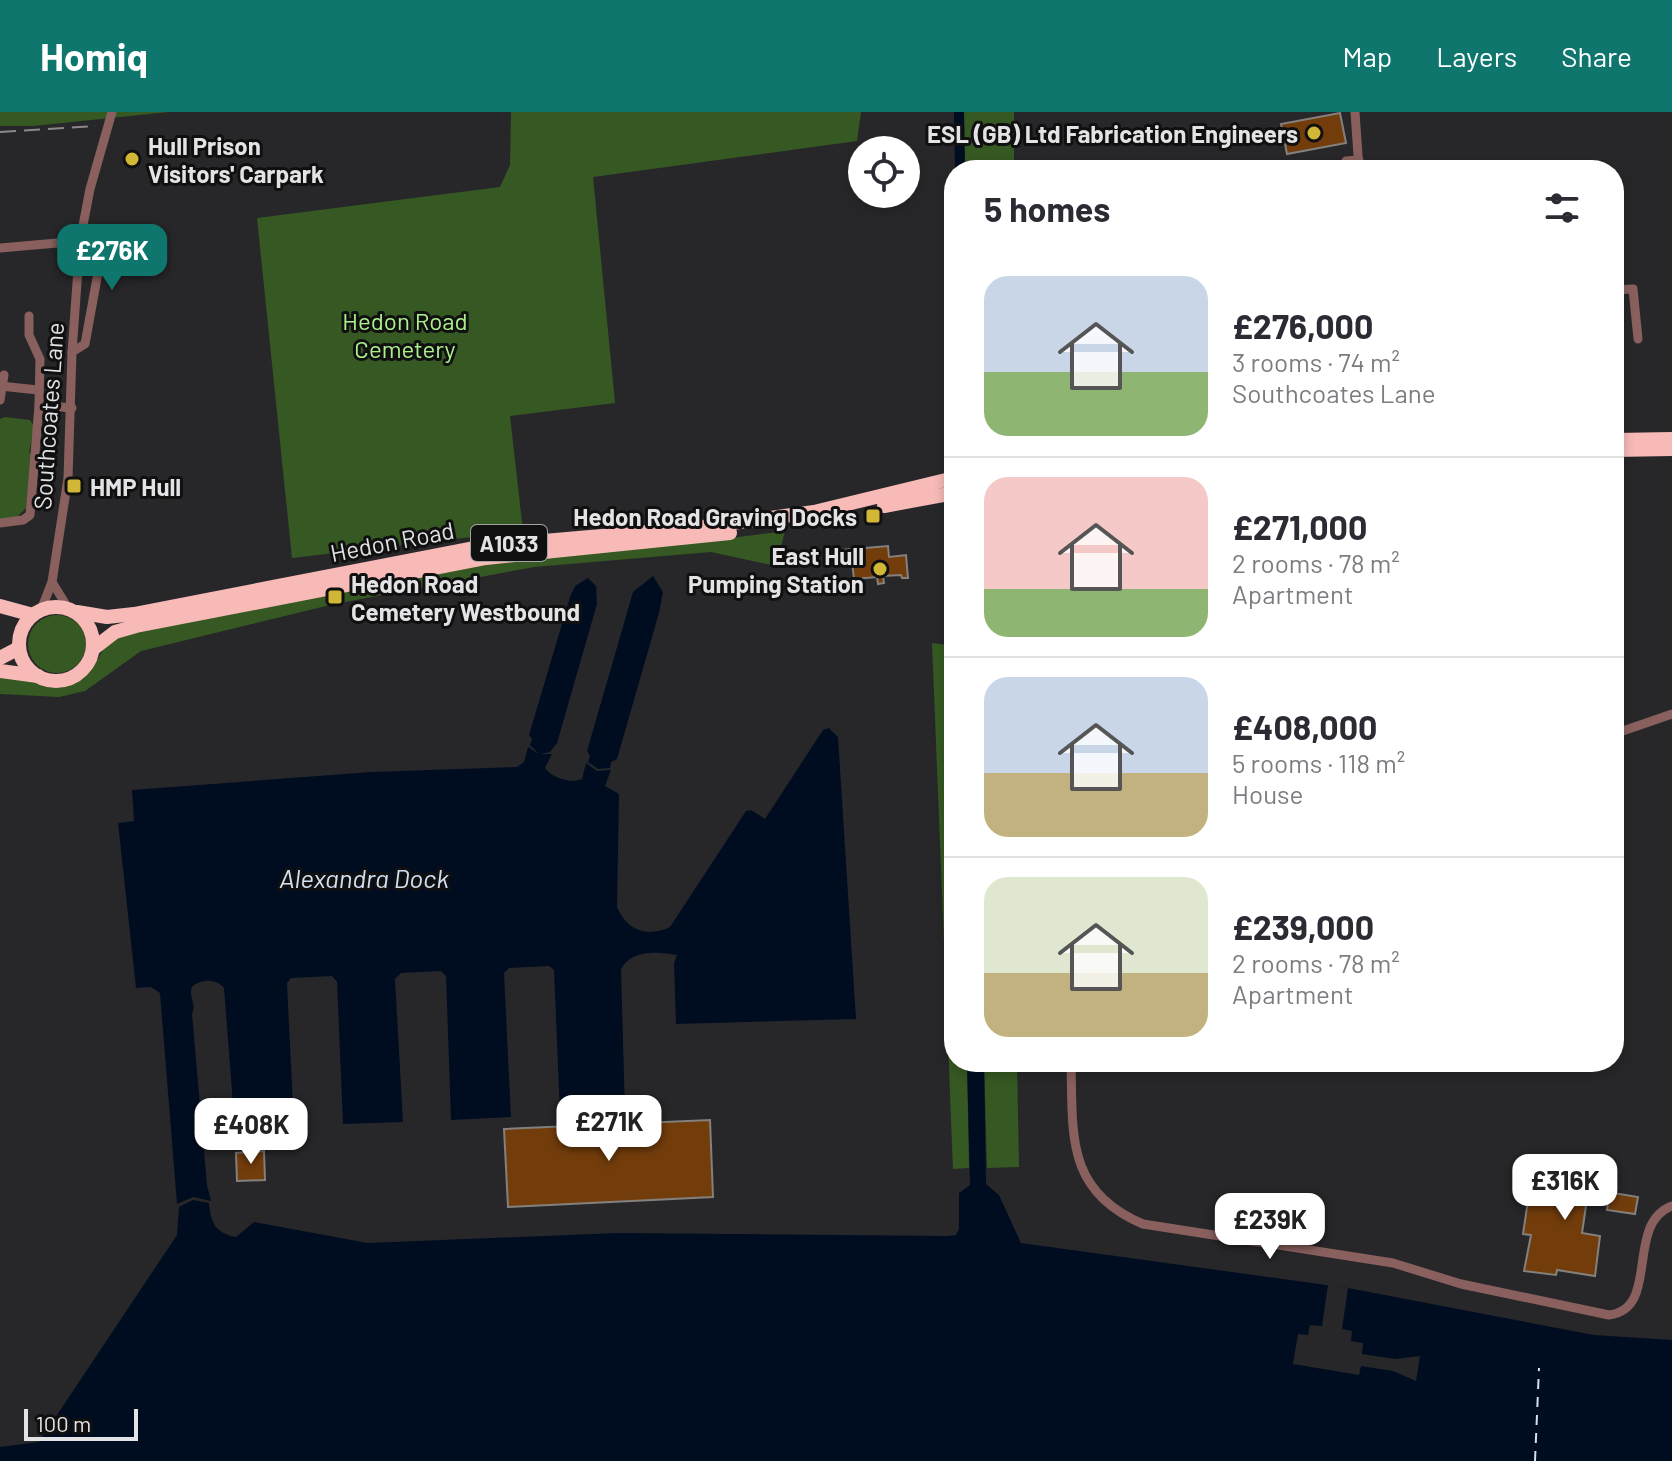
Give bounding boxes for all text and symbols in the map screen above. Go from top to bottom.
text: Homiq [40,33,148,79]
text: Map [1342,39,1392,73]
text: Layers [1436,39,1517,73]
text: Share [1561,39,1632,73]
place label: ESL (GB) Ltd Fabrication Engineers [927,119,1298,148]
marker: ESL (GB) Ltd Fabrication Engineers [1305,124,1323,142]
place label: Hull Prison Visitors' Carpark [148,131,324,188]
map controls [848,136,920,208]
button: locate [848,136,920,208]
marker: Hull Prison Visitors' Carpark [123,150,141,168]
icon: filters [1540,186,1584,230]
text: 5 homes [984,188,1110,229]
pin: £276K [56,224,168,292]
text: £276K [75,234,149,265]
text: £276,000 [1232,305,1373,346]
park label: Hedon Road Cemetery [342,306,468,363]
icon: home [1048,308,1144,404]
street label: Southcoates Lane [27,321,69,511]
text: 3 rooms · 74 m² [1232,346,1400,377]
text: Southcoates Lane [1232,377,1436,408]
place label: HMP Hull [90,472,181,501]
marker: HMP Hull [65,477,83,495]
place label: Hedon Road Graving Docks [573,502,857,531]
text: £271,000 [1232,506,1367,547]
marker: Hedon Road Graving Docks [864,507,882,525]
icon: home [1048,509,1144,605]
street label: Hedon Road [328,515,456,567]
road number: A1033 [471,525,547,561]
place label: East Hull Pumping Station [688,541,864,598]
text: 2 rooms · 78 m² [1232,547,1400,578]
marker: East Hull Pumping Station [871,560,889,578]
place label: Hedon Road Cemetery Westbound [351,569,580,626]
text: Apartment [1232,578,1353,609]
marker: Hedon Road Cemetery Westbound [326,588,344,606]
text: £408,000 [1232,706,1377,747]
icon: home [1048,709,1144,805]
text: 5 rooms · 118 m² [1232,747,1405,778]
text: House [1232,778,1303,809]
water label: Alexandra Dock [279,862,449,893]
text: £239,000 [1232,906,1374,947]
icon: home [1048,909,1144,1005]
text: 2 rooms · 78 m² [1232,947,1400,978]
text: Apartment [1232,978,1353,1009]
pin: £271K [553,1095,665,1163]
pin: £408K [195,1098,307,1166]
text: £271K [574,1105,644,1136]
text: £408K [213,1108,289,1139]
pin: £316K [1509,1154,1621,1222]
text: £316K [1530,1164,1600,1195]
pin: £239K [1214,1193,1326,1261]
text: £239K [1233,1203,1307,1234]
scale bar [24,1405,138,1441]
text: 100 m [36,1410,91,1436]

